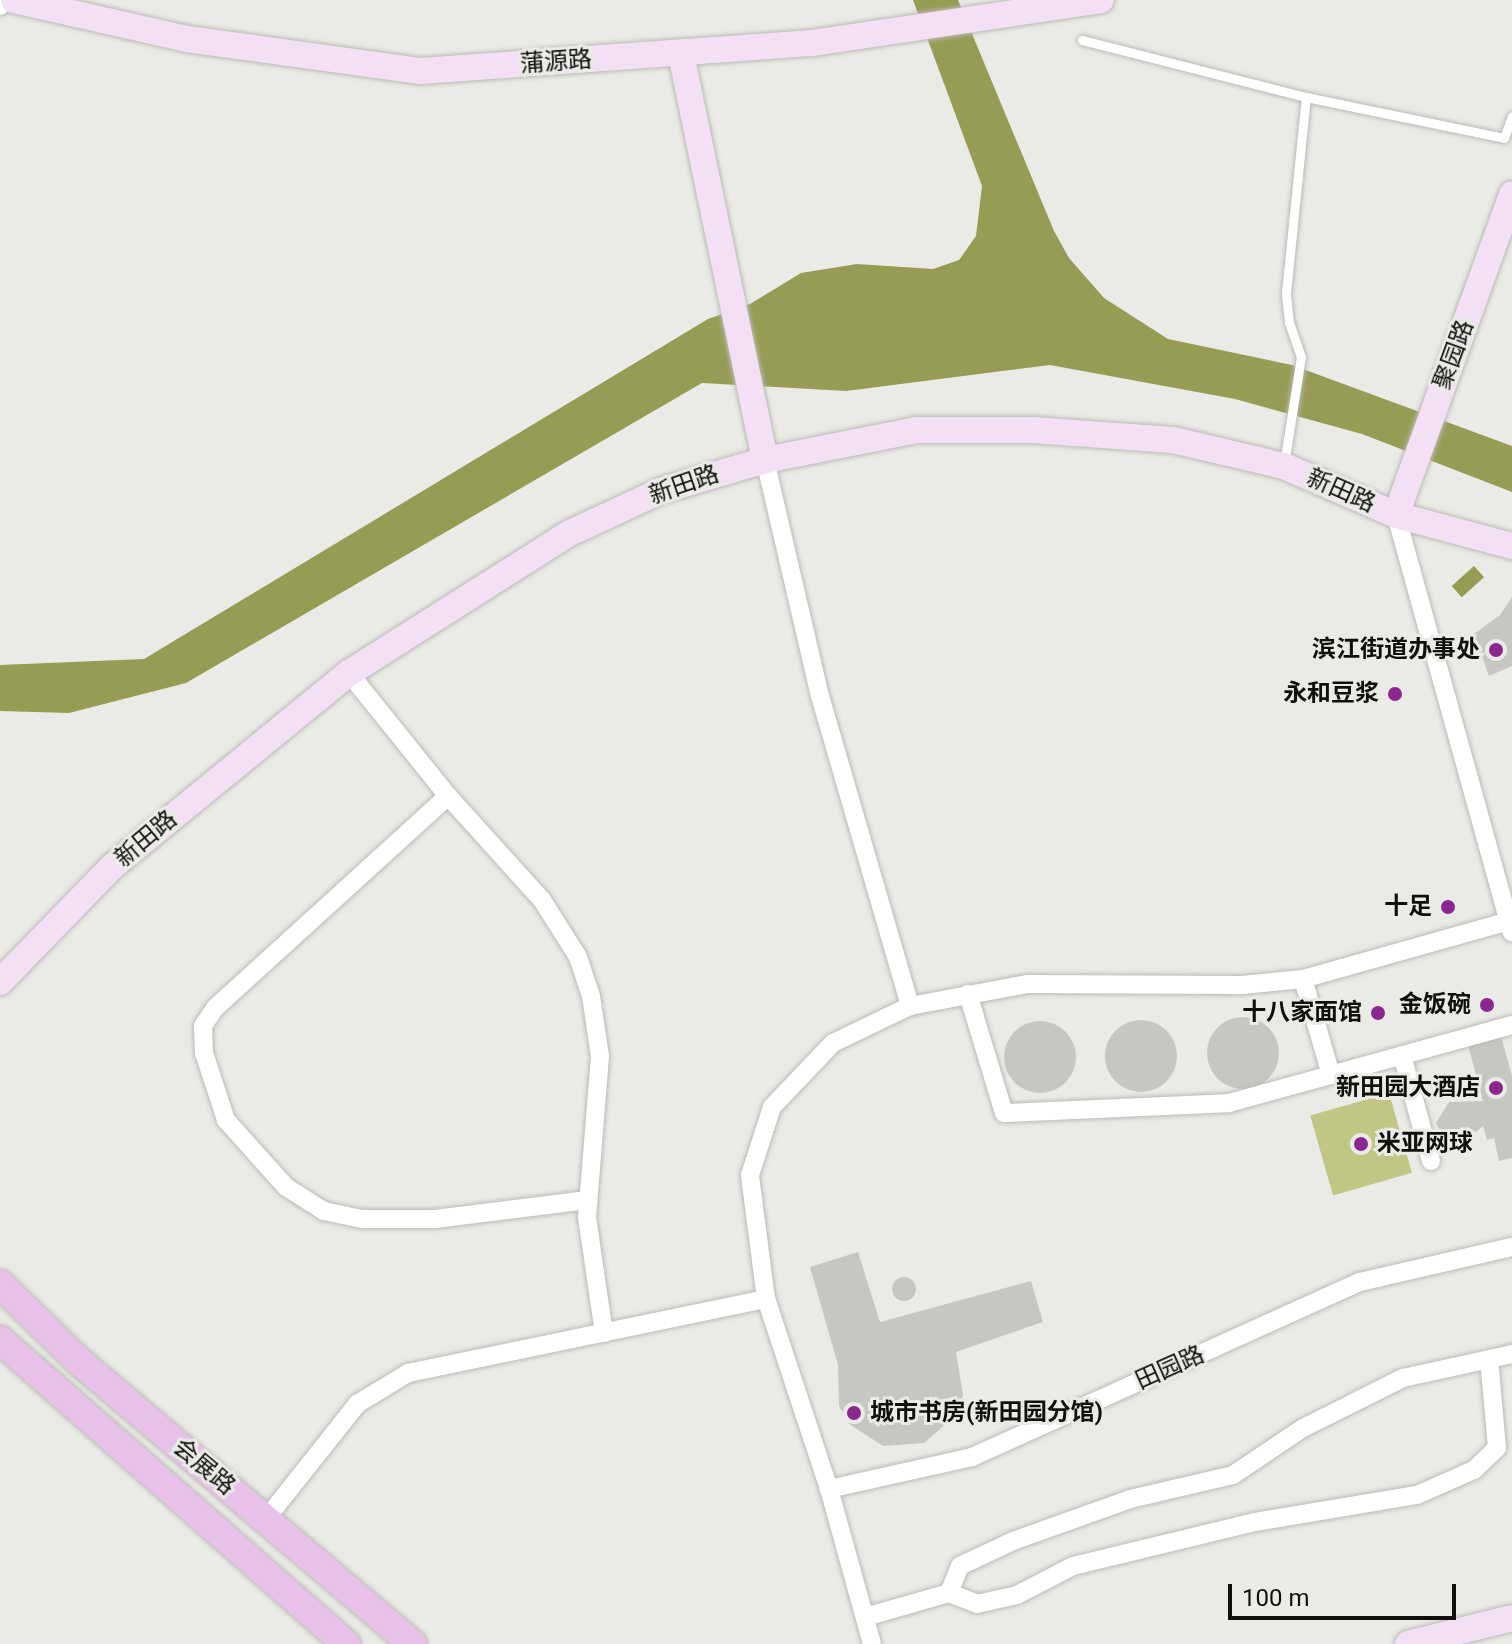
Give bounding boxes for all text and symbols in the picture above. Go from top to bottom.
street label: 蒲源路 [519,45,593,79]
street label: 聚园路 [1428,316,1480,394]
street label: 新田路 [645,460,723,510]
street label: 新田路 [1302,463,1380,519]
place label: 滨江街道办事处 [1312,636,1480,664]
marker: 滨江街道办事处 [1487,641,1505,659]
place label: 永和豆浆 [1283,680,1379,708]
marker: 永和豆浆 [1386,685,1404,703]
street label: 新田路 [109,805,183,873]
place label: 十足 [1384,893,1432,921]
marker: 十足 [1439,898,1457,916]
place label: 金饭碗 [1399,991,1471,1019]
marker: 金饭碗 [1478,996,1496,1014]
place label: 十八家面馆 [1242,999,1362,1027]
marker: 十八家面馆 [1369,1004,1387,1022]
place label: 新田园大酒店 [1336,1074,1480,1102]
marker: 新田园大酒店 [1487,1079,1505,1097]
place label: 米亚网球 [1377,1130,1473,1158]
marker: 米亚网球 [1352,1135,1370,1153]
street label: 田园路 [1131,1340,1209,1396]
place label: 城市书房(新田园分馆) [870,1399,1103,1427]
marker: 城市书房(新田园分馆) [845,1404,863,1422]
street label: 会展路 [167,1433,241,1501]
scale bar [1232,1568,1460,1618]
text: 100 m [1242,1584,1309,1612]

